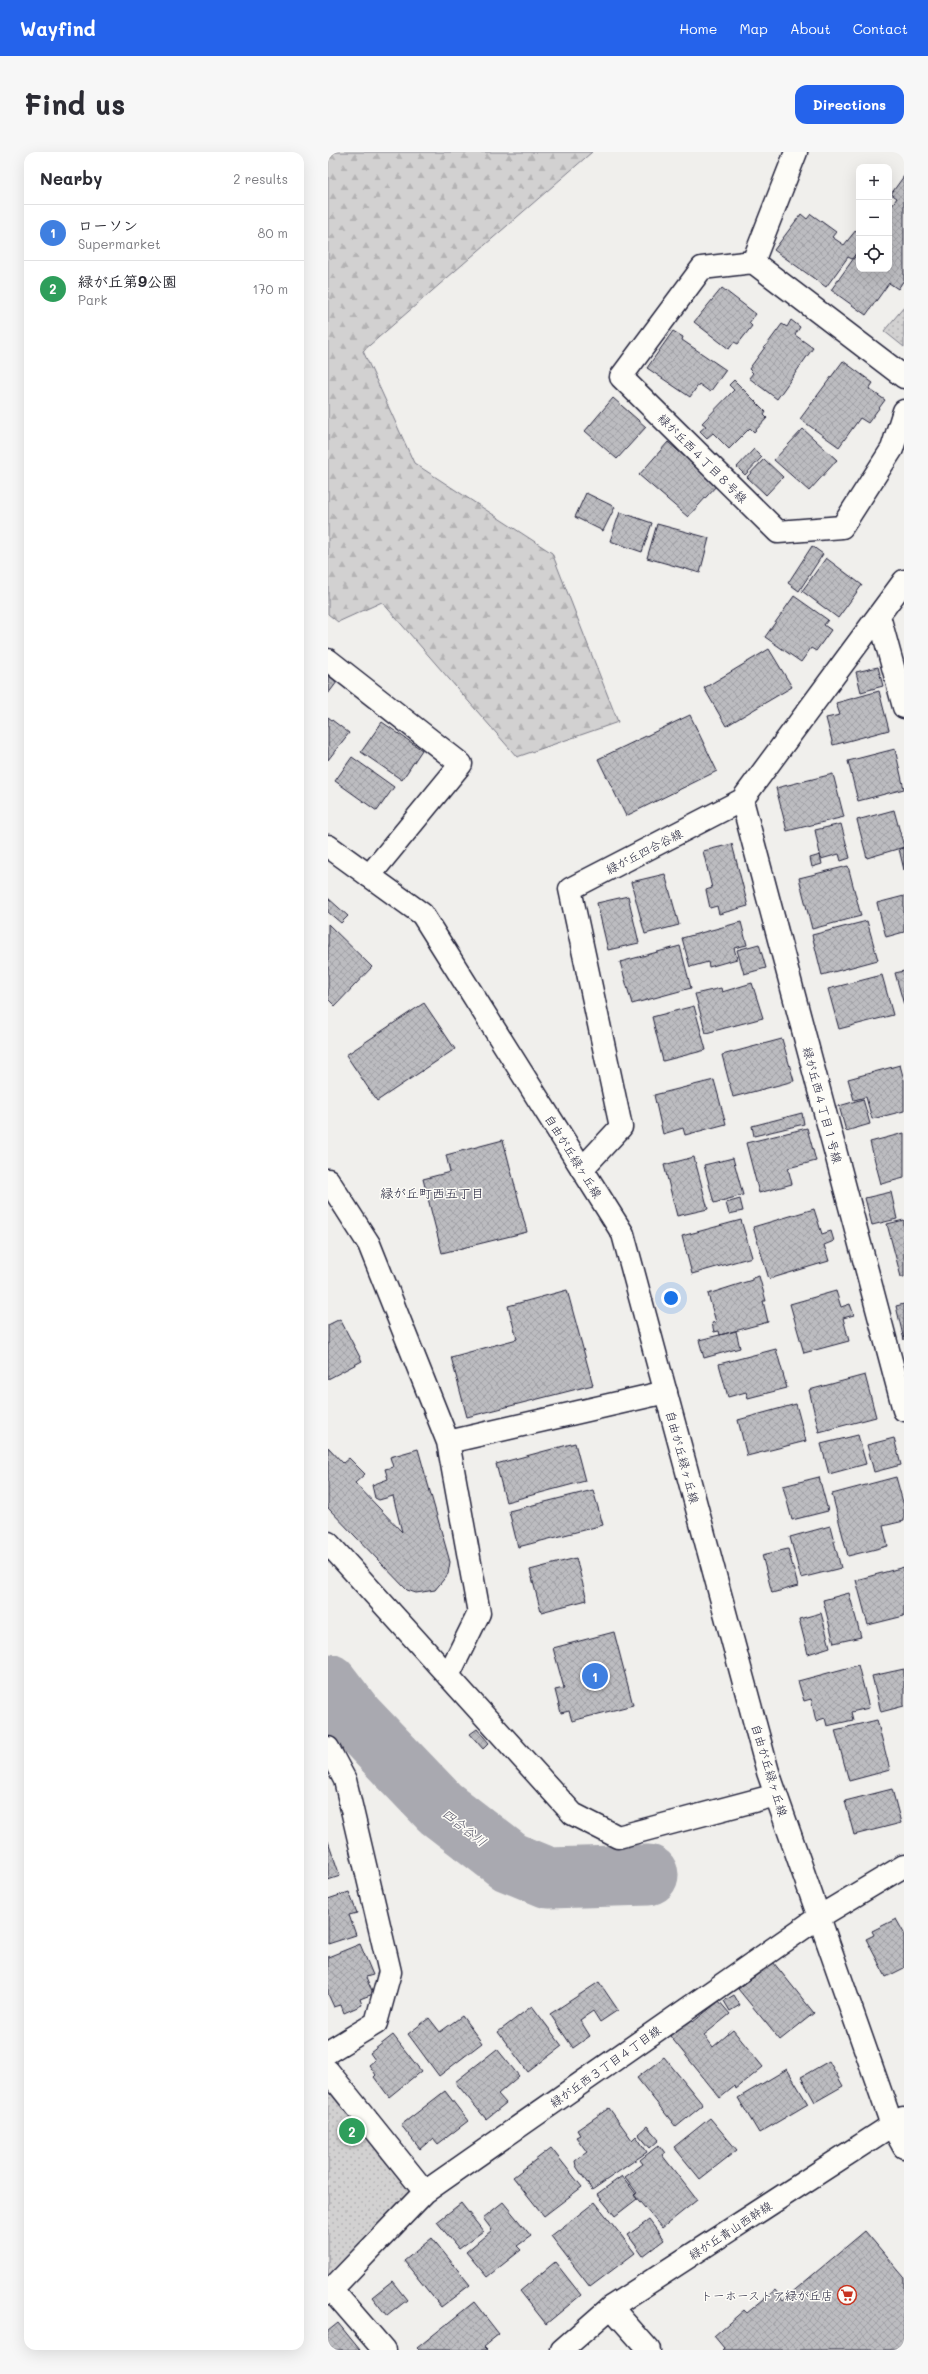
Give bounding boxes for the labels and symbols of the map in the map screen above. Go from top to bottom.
street label: 緑が丘西４丁目８号線 [655,410,751,506]
street label: 緑が丘四合谷線 [603,825,685,877]
street label: 緑が丘西４丁目１号線 [800,1045,846,1165]
street label: 自由が丘緑ヶ丘線 [542,1111,606,1201]
district label: 緑が丘町西五丁目 [380,1184,484,1201]
your location [661,1288,681,1308]
street label: 自由が丘緑ヶ丘線 [663,1409,703,1505]
pin: 1 [582,1661,608,1691]
street label: 自由が丘緑ヶ丘線 [748,1722,792,1818]
water label: 四合谷川 [439,1804,491,1850]
street label: 緑が丘西３丁目４丁目線 [546,2022,664,2110]
pin: 2 [339,2116,365,2146]
street label: 緑が丘青山西幹線 [685,2197,775,2263]
supermarket icon: トーホーストア緑が丘店 [836,2284,858,2306]
place label: トーホーストア緑が丘店 [701,2287,833,2303]

